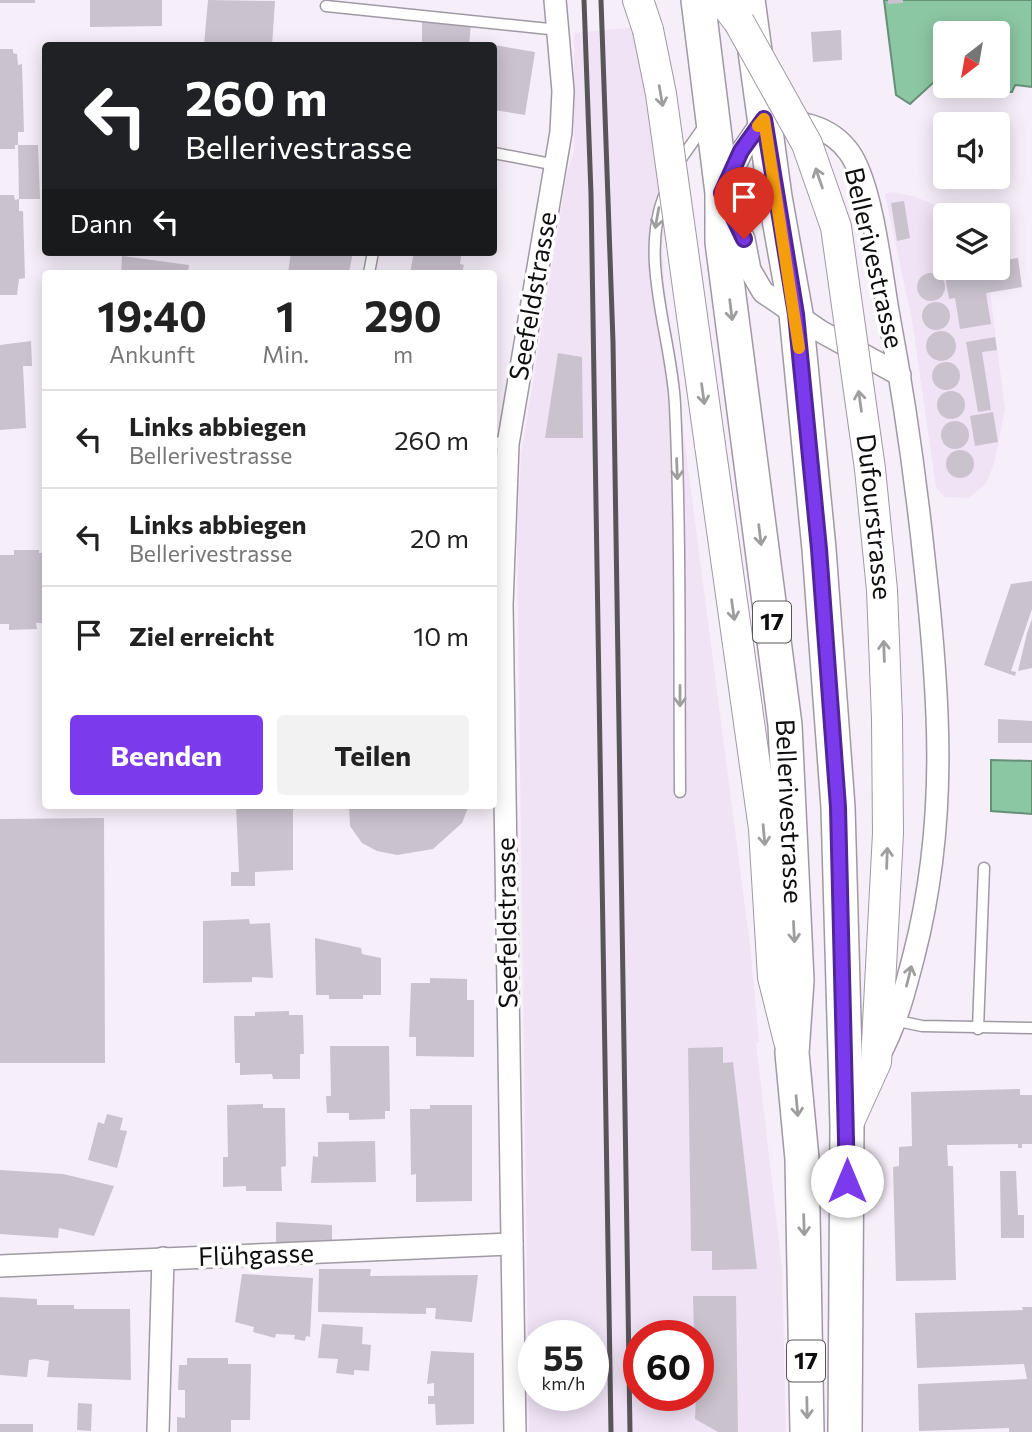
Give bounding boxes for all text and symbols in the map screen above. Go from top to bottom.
north arrow [933,21,1010,98]
map controls [933,21,1010,280]
text: 260 m [185,66,327,126]
icon: left [70,70,161,161]
one-way arrow [655,84,668,107]
button: sound [933,112,1010,189]
text: Bellerivestrasse [185,126,412,166]
street label: Bellerivestrasse [840,164,911,351]
pin [714,167,774,239]
one-way arrow [812,167,824,189]
icon: arrive [725,178,763,216]
icon: left [147,203,185,241]
button: layers [933,203,1010,280]
one-way arrow [650,206,663,229]
text: Dann [70,207,133,238]
street label: Seefeldstrasse [501,209,562,383]
text: 19:40 [97,289,207,341]
text: 1 [276,289,295,341]
text: 290 [364,289,442,341]
one-way arrow [724,298,737,320]
text: Ankunft [109,340,195,368]
text: Min. [262,340,309,368]
text: m [393,340,413,368]
one-way arrow [697,383,710,405]
one-way arrow [854,390,867,412]
text: Links abbiegen [129,410,307,441]
icon: left [70,420,108,458]
text: 260 m [394,424,469,455]
street label: Dufourstrasse [851,432,899,600]
text: Bellerivestrasse [129,441,292,469]
one-way arrow [671,457,684,480]
text: Links abbiegen [129,508,307,539]
icon: left [70,518,108,556]
text: 20 m [410,522,469,553]
one-way arrow [754,523,767,546]
text: Bellerivestrasse [129,539,292,567]
one-way arrow [727,598,740,620]
road number: 17 [753,602,791,642]
icon: arrive [70,616,108,654]
text: Ziel erreicht [129,620,274,651]
text: 10 m [413,620,469,651]
one-way arrow [878,640,891,663]
one-way arrow [673,684,686,707]
button: Beenden [70,715,263,795]
button: Teilen [277,715,469,795]
street label: Bellerivestrasse [771,718,810,904]
one-way arrow [758,823,771,846]
street label: Seefeldstrasse [489,837,522,1009]
one-way arrow [880,847,893,870]
one-way arrow [788,921,801,944]
one-way arrow [903,965,916,988]
one-way arrow [791,1094,804,1117]
position arrow [810,1144,884,1218]
one-way arrow [797,1213,810,1236]
street label: Flühgasse [198,1236,314,1271]
speed limit sign: 60 [623,1320,714,1411]
text: 55 [543,1335,584,1378]
road number: 17 [787,1340,825,1381]
text: km/h [542,1372,585,1394]
one-way arrow [800,1396,814,1419]

